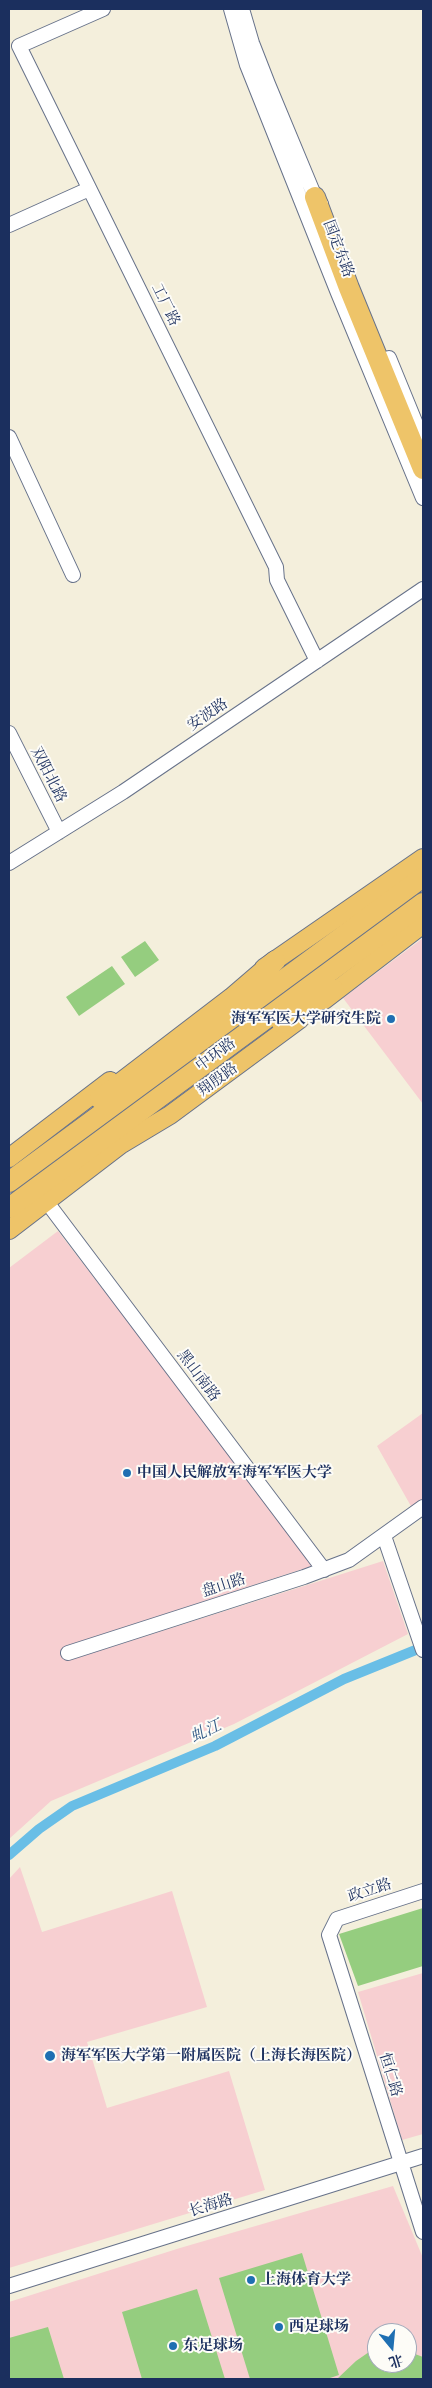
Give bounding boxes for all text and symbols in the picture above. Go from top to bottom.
street label: 国定东路 [319,218,357,280]
street label: 工厂路 [147,281,183,329]
street label: 安波路 [184,695,232,735]
street label: 双阳北路 [26,744,70,806]
place label: 海军军医大学研究生院 [231,1010,381,1028]
marker: 海军军医大学研究生院 [385,1013,397,1025]
street label: 中环路 [193,1034,239,1076]
street label: 翔殷路 [195,1059,241,1101]
street label: 黑山南路 [173,1347,223,1405]
place label: 中国人民解放军海军军医大学 [137,1464,332,1482]
marker: 中国人民解放军海军军医大学 [121,1467,133,1479]
street label: 盘山路 [200,1570,248,1602]
water label: 虬江 [187,1717,225,1747]
street label: 政立路 [346,1875,394,1907]
place label: 海军军医大学第一附属医院（上海长海医院） [61,2047,361,2065]
marker: 海军军医大学第一附属医院（上海长海医院） [43,2049,57,2063]
street label: 恒仁路 [375,2051,405,2099]
street label: 长海路 [187,2191,235,2221]
place label: 上海体育大学 [261,2271,351,2289]
marker: 上海体育大学 [245,2274,257,2286]
place label: 西足球场 [289,2318,349,2336]
marker: 西足球场 [273,2321,285,2333]
north arrow [367,2323,417,2373]
place label: 东足球场 [183,2337,243,2355]
marker: 东足球场 [167,2340,179,2352]
text: 北 [386,2350,406,2373]

